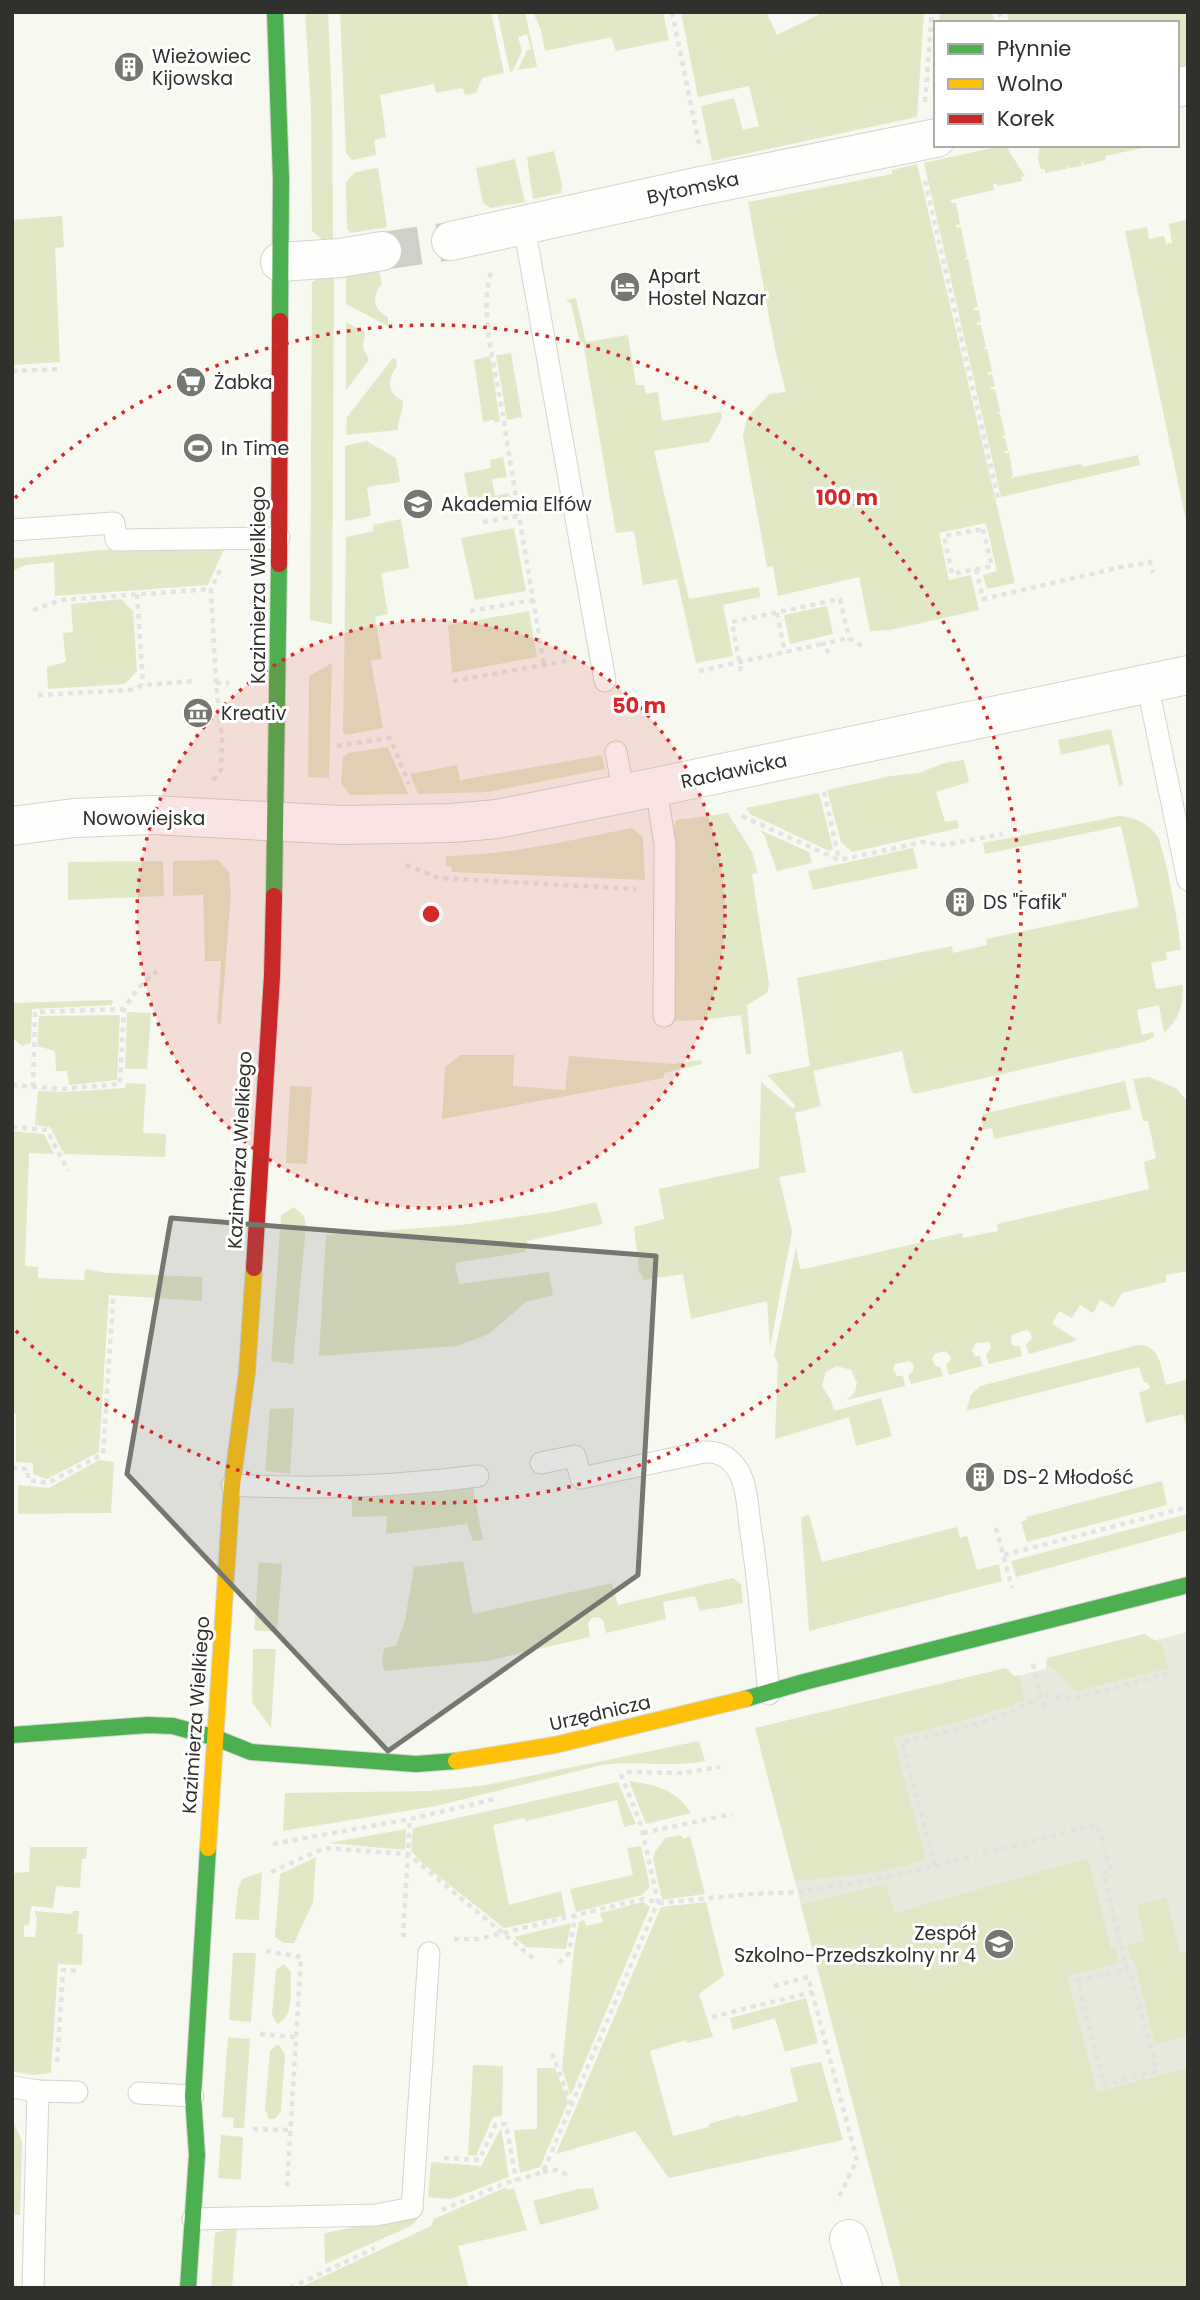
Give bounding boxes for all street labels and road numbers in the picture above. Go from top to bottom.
street label: Bytomska [644,165,742,211]
street label: Kazimierza Wielkiego [245,486,272,684]
street label: Racławicka [678,747,790,795]
street label: Nowowiejska [83,805,205,832]
street label: Kazimierza Wielkiego [221,1050,259,1250]
street label: Kazimierza Wielkiego [176,1615,216,1815]
street label: Urzędnicza [547,1688,653,1738]

